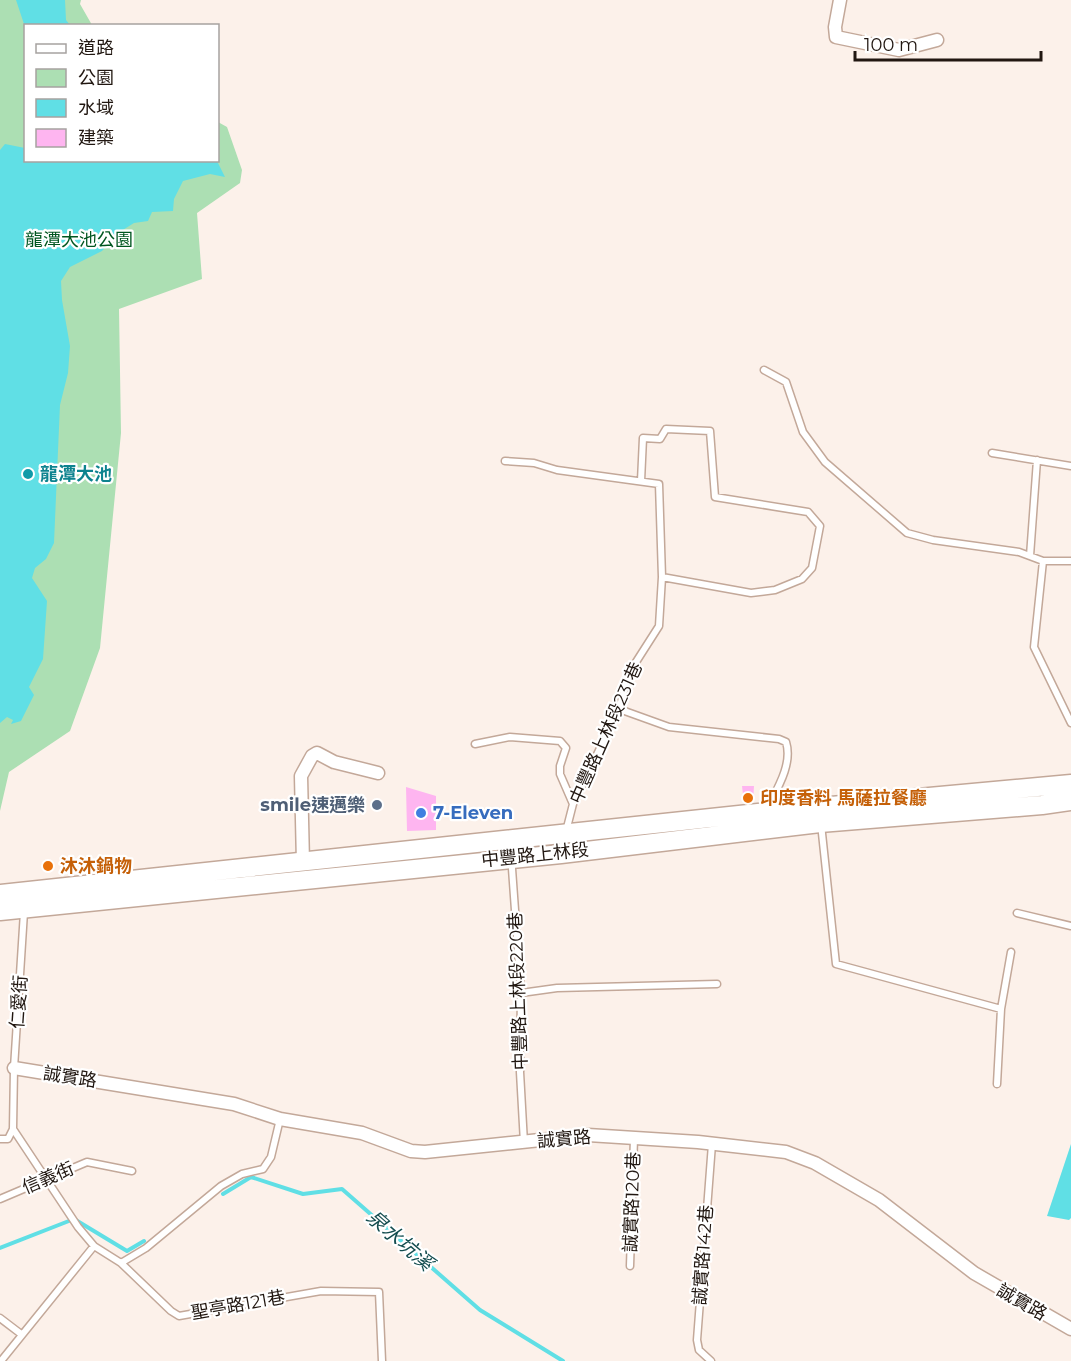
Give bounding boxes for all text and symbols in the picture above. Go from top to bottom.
legend [24,24,219,162]
scale bar [855,24,1041,62]
text: 100 m [864,34,918,56]
text: 道路 [78,37,114,59]
text: 公園 [78,67,114,89]
text: 水域 [78,97,114,119]
text: 建築 [78,127,114,149]
park label: 龍潭大池公園 [25,229,133,251]
place label: 龍潭大池 [40,463,112,485]
marker: 龍潭大池 [21,467,35,481]
street label: 中豐路上林段231巷 [565,659,647,807]
place label: 印度香料 馬薩拉餐廳 [760,787,927,809]
marker: 印度香料 馬薩拉餐廳 [741,791,755,805]
place label: smile速邁樂 [260,794,365,816]
marker: smile速邁樂 [370,798,384,812]
place label: 7-Eleven [433,802,513,824]
marker: 7-Eleven [414,806,428,820]
street label: 中豐路上林段 [480,838,590,872]
place label: 沐沐鍋物 [60,855,132,877]
marker: 沐沐鍋物 [41,859,55,873]
street label: 中豐路上林段220巷 [504,912,532,1070]
street label: 仁愛街 [6,974,32,1030]
street label: 誠實路 [42,1062,98,1092]
street label: 誠實路 [536,1126,592,1152]
street label: 誠實路120巷 [619,1151,645,1253]
street label: 信義街 [19,1157,77,1199]
street label: 誠實路142巷 [689,1204,717,1306]
water label: 泉水坑溪 [362,1205,440,1277]
street label: 誠實路 [993,1279,1051,1325]
street label: 聖亭路121巷 [189,1286,287,1324]

